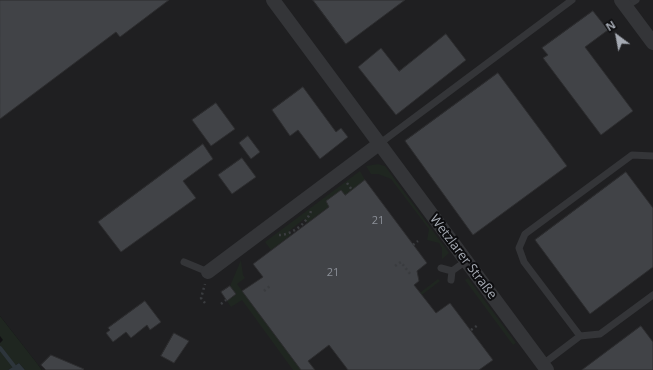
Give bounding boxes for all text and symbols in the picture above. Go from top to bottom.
north arrow [597,16,637,56]
text: N [603,17,618,34]
street label: Wetzlarer Straße [426,212,500,302]
house number: 21 [372,214,384,228]
house number: 21 [327,266,339,280]

